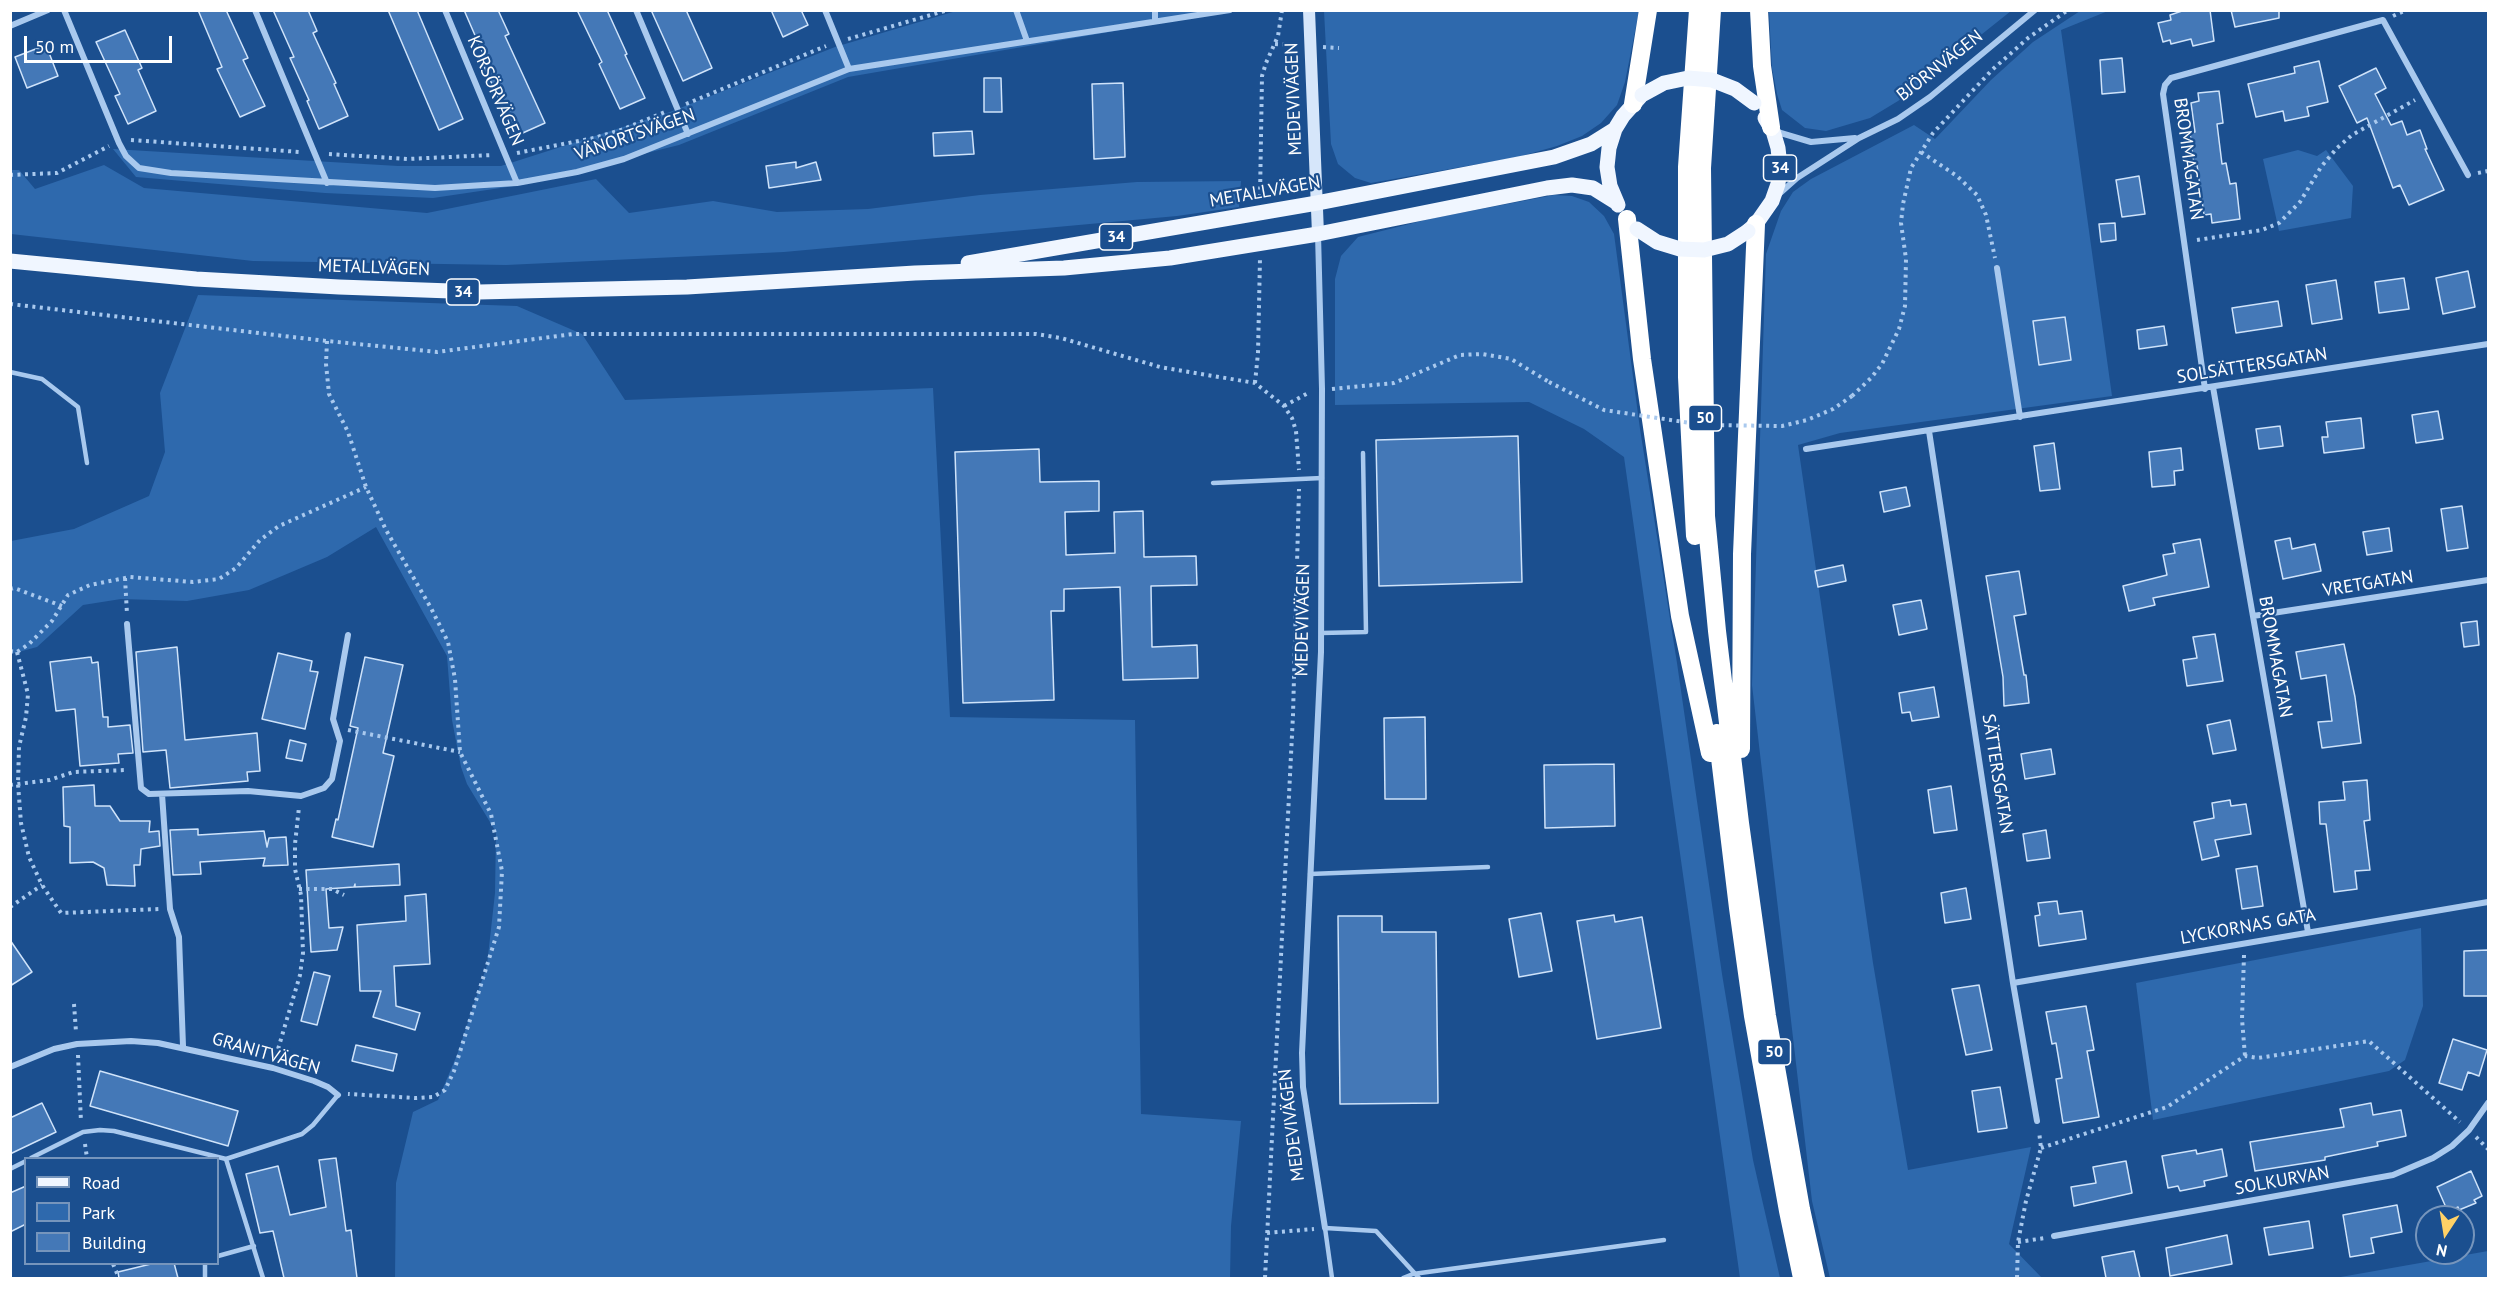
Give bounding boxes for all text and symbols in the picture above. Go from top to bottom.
scale bar [27,24,176,62]
street label: BJÖRNVÄGEN [1893,26,1987,106]
street label: KORSÖRVÄGEN [462,33,528,149]
text: 50 m [35,35,74,58]
street label: MEDEVIVÄGEN [1281,42,1307,156]
street label: BROMMAGATAN [2169,97,2207,221]
street label: VÄNORTSVÄGEN [572,104,698,166]
road number: 34 [1764,155,1796,181]
street label: METALLVÄGEN [1208,172,1322,212]
road number: 34 [1100,224,1132,250]
street label: METALLVÄGEN [318,255,430,281]
road number: 34 [446,279,480,305]
street label: SOLSÄTTERSGATAN [2175,343,2329,389]
road number: 50 [1688,405,1722,431]
street label: MEDEVIVÄGEN [1291,563,1315,677]
street label: VRETGATAN [2321,566,2415,602]
street label: BROMMAGATAN [2254,595,2296,719]
street label: SÄTTERSGATAN [1977,713,2017,835]
street label: LYCKORNAS GATA [2179,904,2317,950]
street label: GRANITVÄGEN [209,1028,323,1080]
road number: 50 [1758,1039,1790,1065]
street label: MEDEVIVÄGEN [1274,1068,1310,1182]
legend [24,1157,219,1265]
street label: SOLKURVAN [2233,1162,2331,1200]
text: Road [82,1171,120,1194]
text: Park [82,1201,115,1224]
north arrow [2415,1205,2475,1265]
text: Building [82,1231,146,1254]
text: N [2434,1240,2449,1262]

